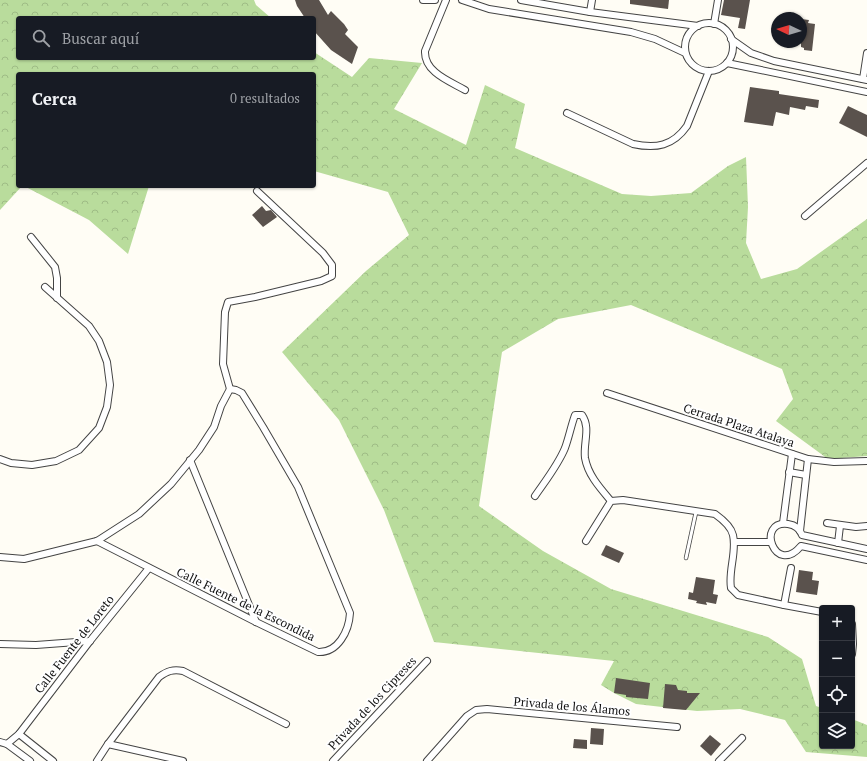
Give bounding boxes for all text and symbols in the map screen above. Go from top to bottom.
north arrow [771,12,807,48]
search box [16,16,316,60]
icon: search [30,27,52,49]
text: Buscar aquí [62,28,139,48]
text: Cerca [32,87,77,110]
text: 0 resultados [230,89,300,107]
street label: Cerrada Plaza Atalaya [682,400,796,450]
street label: Calle Fuente de la Escondida [174,564,318,644]
street label: Calle Fuente de Loreto [31,592,117,696]
map controls [819,605,855,749]
button: + [819,605,855,641]
button: − [819,641,855,677]
street label: Privada de los Cipreses [325,653,419,753]
button: locate [819,677,855,713]
street label: Privada de los Álamos [513,693,631,719]
button: layers [819,713,855,749]

